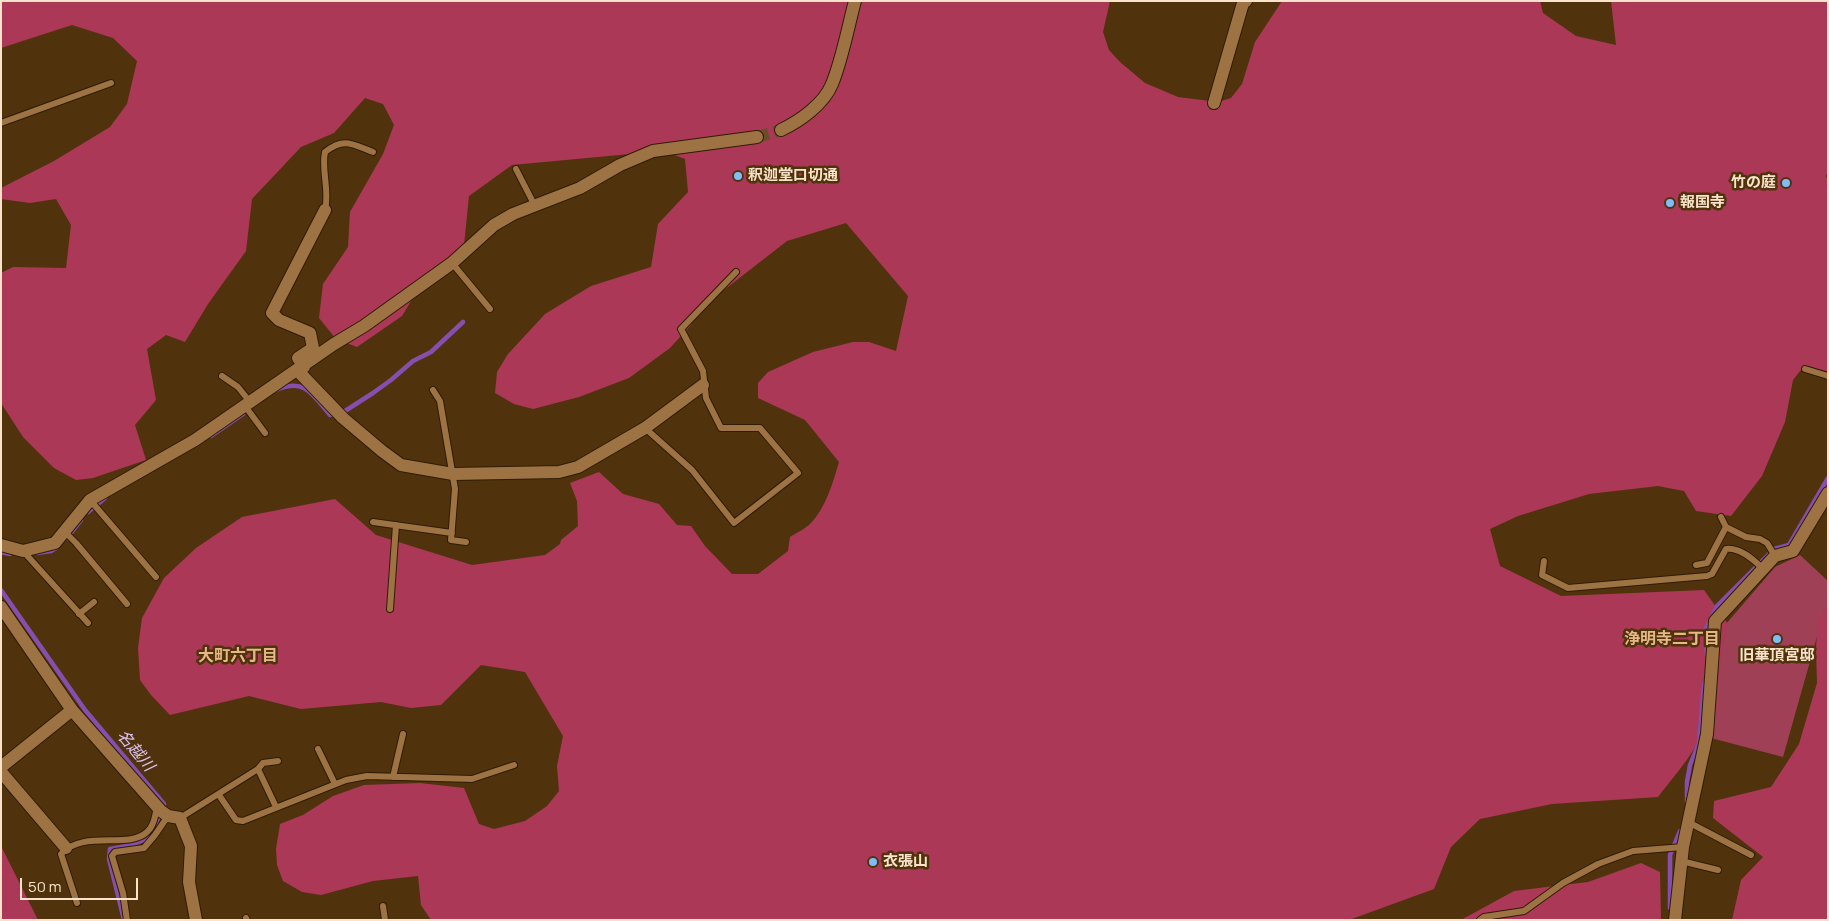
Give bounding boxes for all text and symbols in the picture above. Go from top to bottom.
place label: 釈迦堂口切通 [748,167,838,185]
marker: 釈迦堂口切通 [732,170,744,182]
place label: 竹の庭 [1731,174,1776,192]
marker: 竹の庭 [1780,177,1792,189]
place label: 報国寺 [1680,194,1725,212]
marker: 報国寺 [1664,197,1676,209]
district label: 浄明寺二丁目 [1624,630,1720,650]
marker: 旧華頂宮邸 [1771,633,1783,645]
district label: 大町六丁目 [198,647,278,667]
place label: 旧華頂宮邸 [1740,647,1814,665]
water label: 名越川 [112,726,158,776]
place label: 衣張山 [883,853,928,871]
marker: 衣張山 [867,856,879,868]
scale bar [22,868,140,900]
text: 50 m [28,876,62,897]

